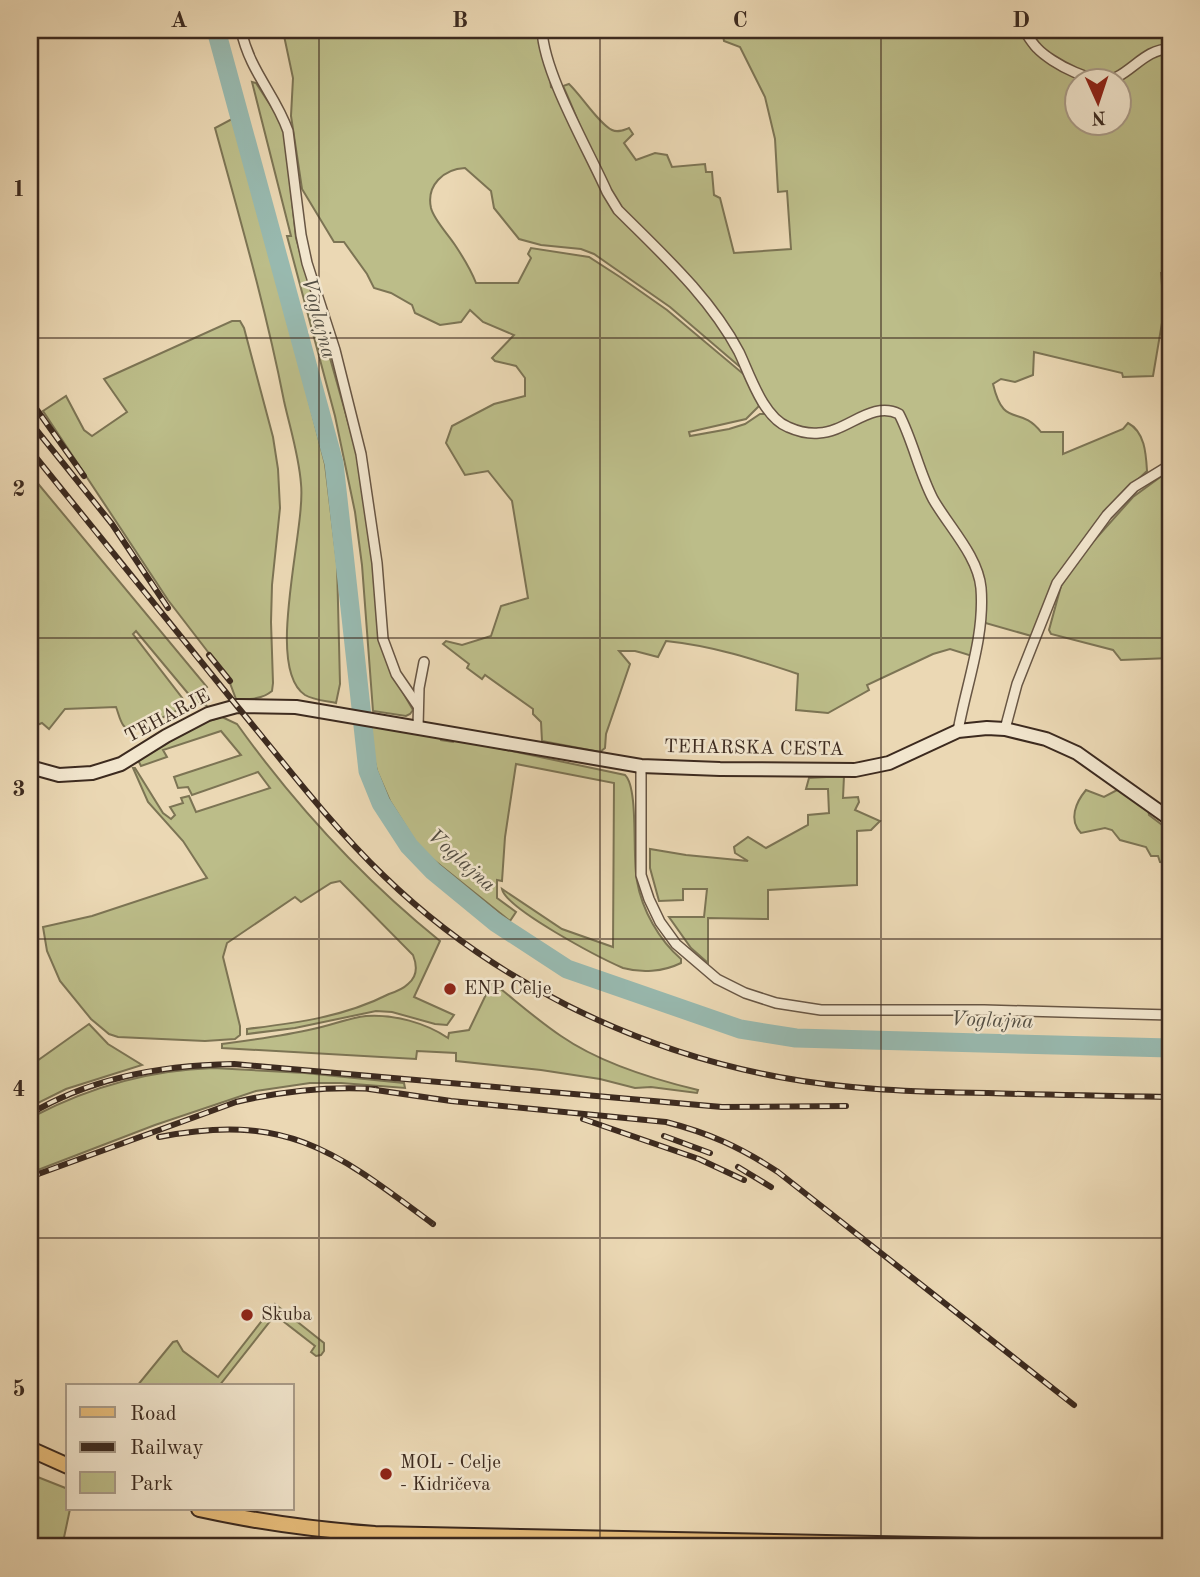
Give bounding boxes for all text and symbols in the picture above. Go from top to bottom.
text: A [170,9,188,32]
text: B [452,9,468,32]
text: C [732,9,748,32]
text: D [1012,9,1030,32]
north arrow [1064,66,1134,136]
text: N [1091,107,1107,126]
text: 1 [12,178,26,201]
water label: Voglajna [297,275,339,361]
text: 2 [12,478,26,501]
street label: TEHARJE [122,687,214,747]
street label: TEHARSKA CESTA [664,738,845,760]
text: 3 [12,778,26,801]
water label: Voglajna [423,825,499,897]
place label: ENP Celje [464,980,551,999]
marker: ENP Celje [442,981,458,997]
water label: Voglajna [950,1009,1034,1033]
text: 4 [12,1078,26,1101]
place label: Skuba [261,1306,313,1325]
marker: Skuba [239,1307,255,1323]
text: 5 [12,1378,26,1401]
legend [66,1384,294,1510]
text: Road [130,1404,177,1425]
text: Railway [130,1438,204,1459]
place label: MOL - Celje - Kidričeva [400,1454,501,1495]
marker: MOL - Celje - Kidričeva [378,1466,394,1482]
text: Park [130,1474,173,1495]

